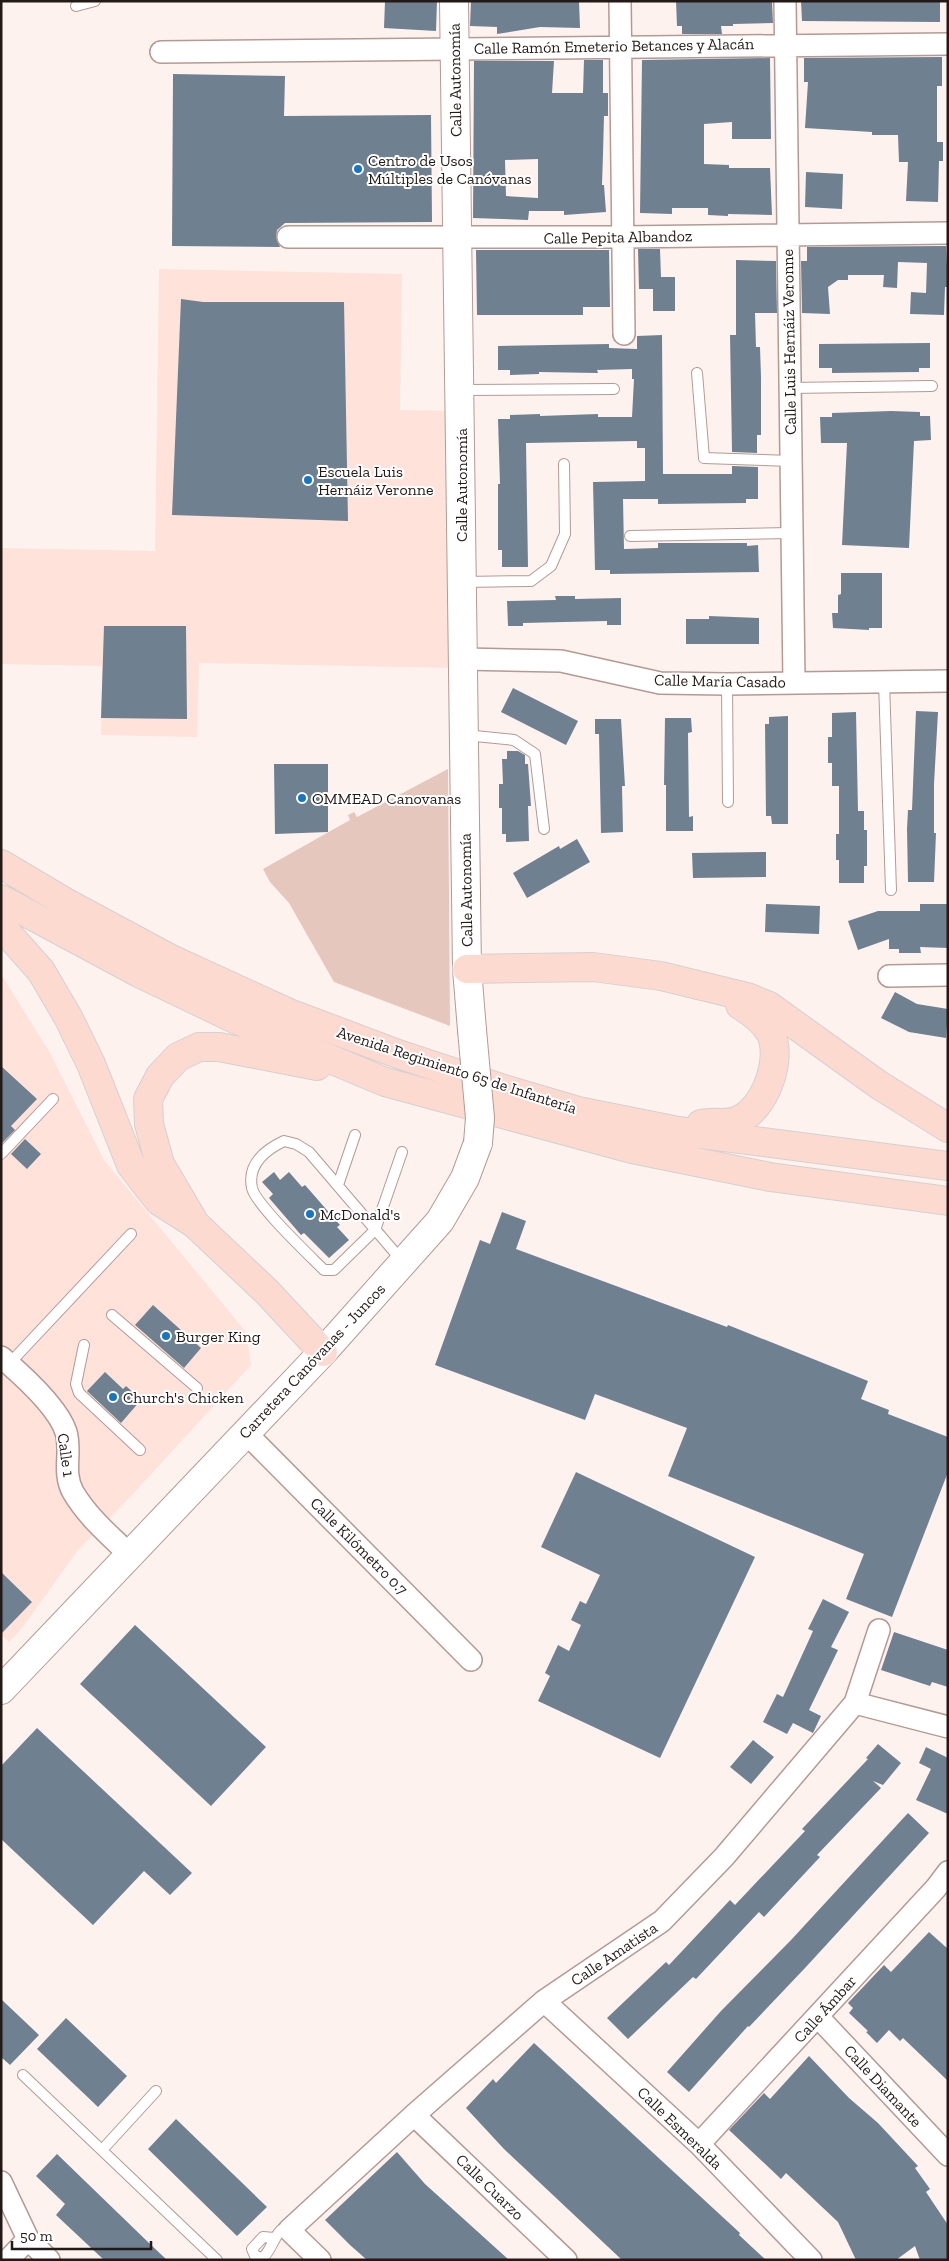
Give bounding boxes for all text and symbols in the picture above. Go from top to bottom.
street label: Calle Autonomía [445,23,465,137]
street label: Calle Ramón Emeterio Betances y Alacán [474,34,755,58]
place label: Centro de Usos Múltiples de Canóvanas [368,151,532,188]
marker: Centro de Usos Múltiples de Canóvanas [352,163,364,175]
street label: Calle Pepita Albandoz [544,226,692,248]
street label: Calle Luis Hernáiz Veronne [778,249,800,435]
street label: Calle Autonomía [452,428,471,542]
place label: Escuela Luis Hernáiz Veronne [318,462,433,499]
marker: Escuela Luis Hernáiz Veronne [302,474,314,486]
street label: Calle María Casado [654,670,786,692]
place label: OMMEAD Canovanas [312,789,461,808]
marker: OMMEAD Canovanas [296,792,308,804]
street label: Calle Autonomía [456,833,476,947]
street label: Avenida Regimiento 65 de Infantería [335,1022,580,1118]
place label: McDonald's [320,1205,400,1224]
marker: McDonald's [304,1208,316,1220]
street label: Carretera Canóvanas - Juncos [235,1279,389,1443]
place label: Burger King [176,1327,261,1346]
marker: Burger King [160,1330,172,1342]
place label: Church's Chicken [123,1388,245,1407]
marker: Church's Chicken [107,1391,119,1403]
street label: Calle 1 [54,1432,78,1478]
street label: Calle Kilómetro 0.7 [306,1493,412,1599]
street label: Calle Amatista [567,1918,661,1990]
street label: Calle Ámbar [790,1971,860,2047]
street label: Calle Diamante [840,2041,926,2131]
street label: Calle Esmeralda [634,2083,727,2173]
street label: Calle Cuarzo [452,2150,528,2224]
scale bar [12,2218,151,2250]
text: 50 m [20,2227,53,2245]

